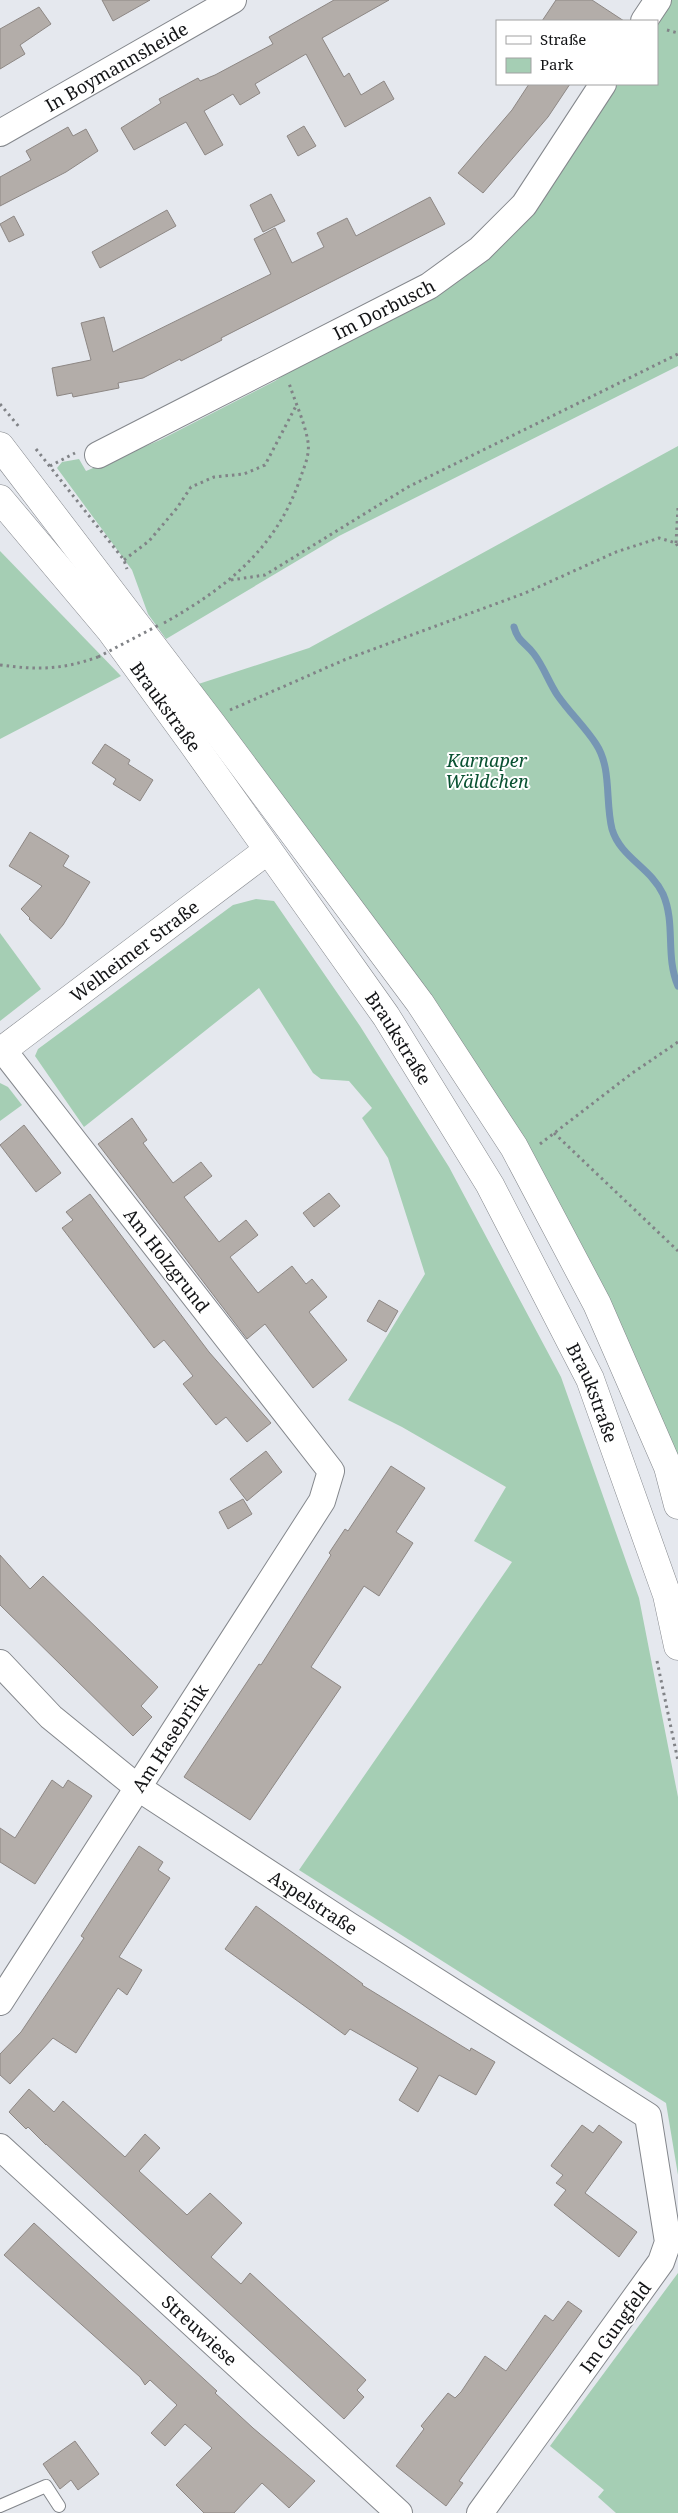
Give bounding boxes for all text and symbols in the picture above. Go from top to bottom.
street label: In Boymannsheide [41,16,192,117]
legend [496,20,658,85]
text: Straße [540,29,586,49]
text: Park [540,54,574,74]
street label: Im Dorbusch [329,273,439,345]
street label: Braukstraße [125,657,207,757]
park label: Karnaper Wäldchen [445,748,529,793]
street label: Welheimer Straße [65,895,203,1007]
street label: Braukstraße [360,987,437,1089]
street label: Am Holzgrund [119,1203,215,1317]
street label: Braukstraße [561,1339,624,1446]
street label: Am Hasebrink [126,1679,214,1797]
street label: Aspelstraße [265,1865,362,1940]
street label: Im Gungfeld [574,2277,656,2377]
street label: Streuwiese [157,2289,243,2371]

